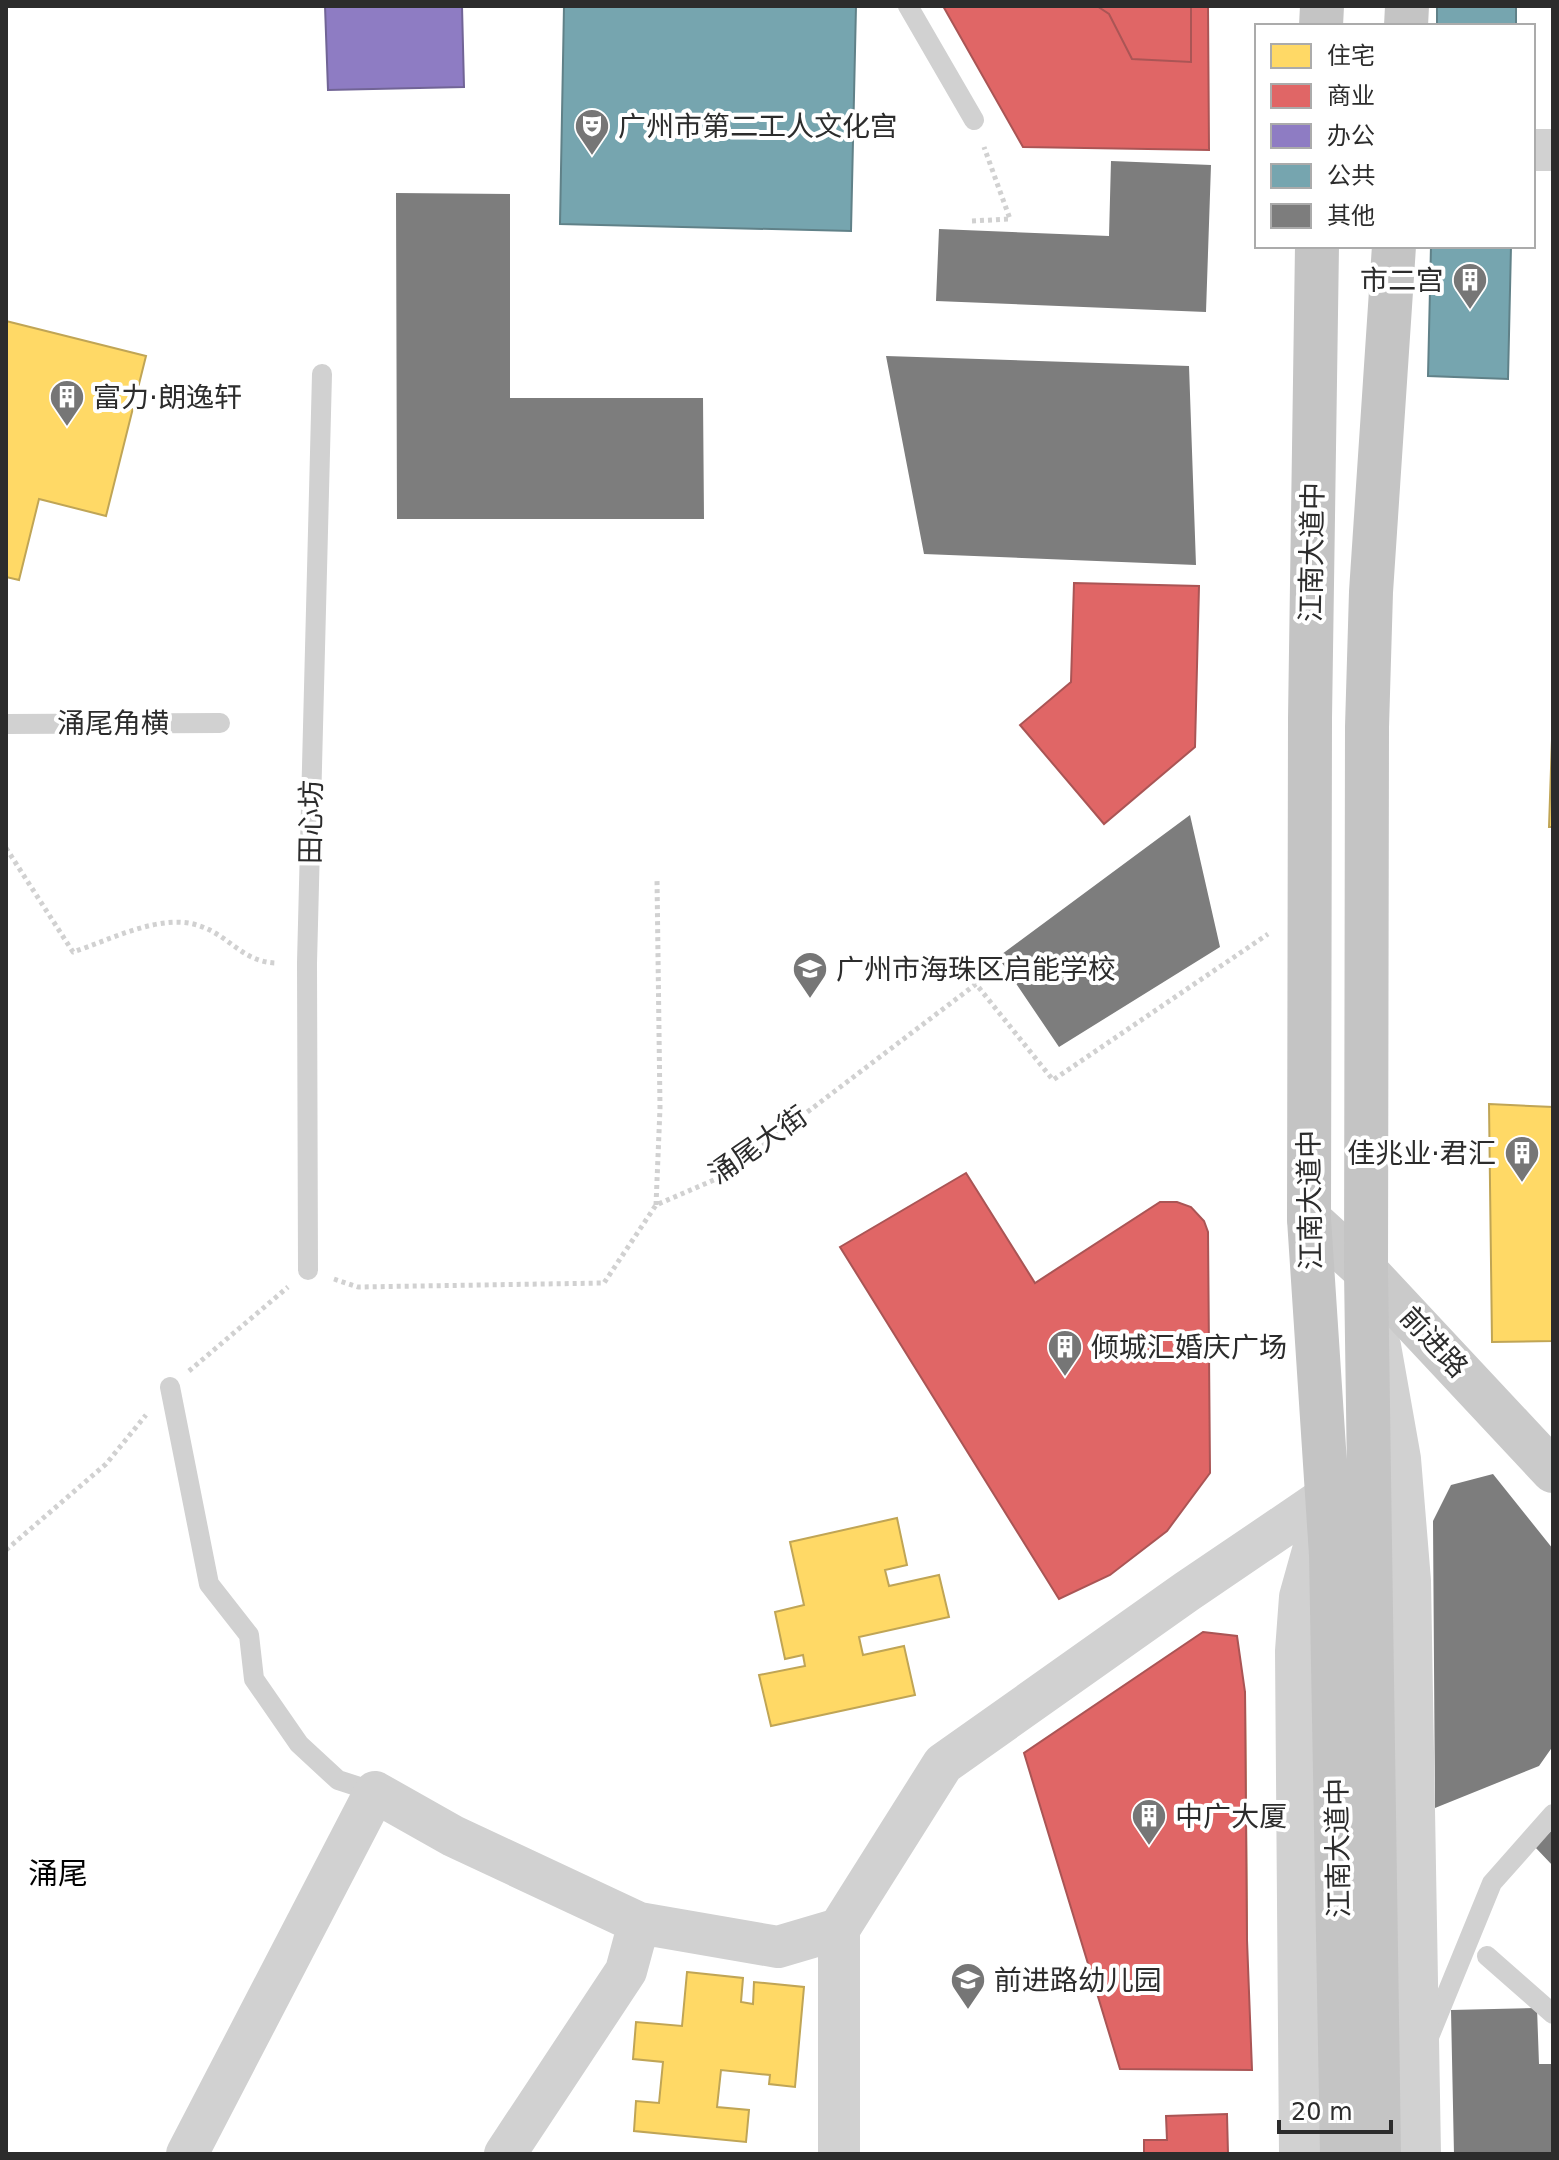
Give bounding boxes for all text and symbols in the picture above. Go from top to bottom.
legend [1255,24,1535,248]
text: 住宅 [1327,42,1375,70]
text: 商业 [1327,82,1375,110]
theatre icon: 广州市第二工人文化宫 [573,107,611,157]
place label: 广州市第二工人文化宫 [618,110,898,143]
text: 办公 [1327,122,1375,150]
text: 公共 [1327,162,1375,190]
text: 其他 [1327,202,1375,230]
building icon: 市二宫 [1451,261,1489,311]
place label: 市二宫 [1360,264,1444,297]
building icon: 富力·朗逸轩 [48,378,86,428]
place label: 富力·朗逸轩 [93,381,242,414]
street label: 江南大道中 [1294,482,1330,622]
street label: 涌尾角横 [57,707,169,740]
street label: 田心坊 [294,780,328,864]
school or university icon: 广州市海珠区启能学校 [791,950,829,1000]
place label: 广州市海珠区启能学校 [836,953,1116,986]
street label: 涌尾大街 [703,1099,813,1191]
street label: 江南大道中 [1292,1130,1328,1270]
building icon: 佳兆业·君汇 [1503,1134,1541,1184]
place label: 佳兆业·君汇 [1347,1137,1496,1170]
street label: 前进路 [1393,1300,1475,1384]
building icon: 倾城汇婚庆广场 [1046,1328,1084,1378]
place label: 倾城汇婚庆广场 [1091,1331,1287,1364]
street label: 江南大道中 [1320,1778,1356,1918]
building icon: 中广大厦 [1130,1797,1168,1847]
place label: 中广大厦 [1175,1800,1287,1833]
district label: 涌尾 [28,1856,88,1891]
school or university icon: 前进路幼儿园 [949,1961,987,2011]
place label: 前进路幼儿园 [994,1964,1162,1997]
scale bar [1279,2084,1391,2134]
text: 20 m [1291,2098,1353,2126]

